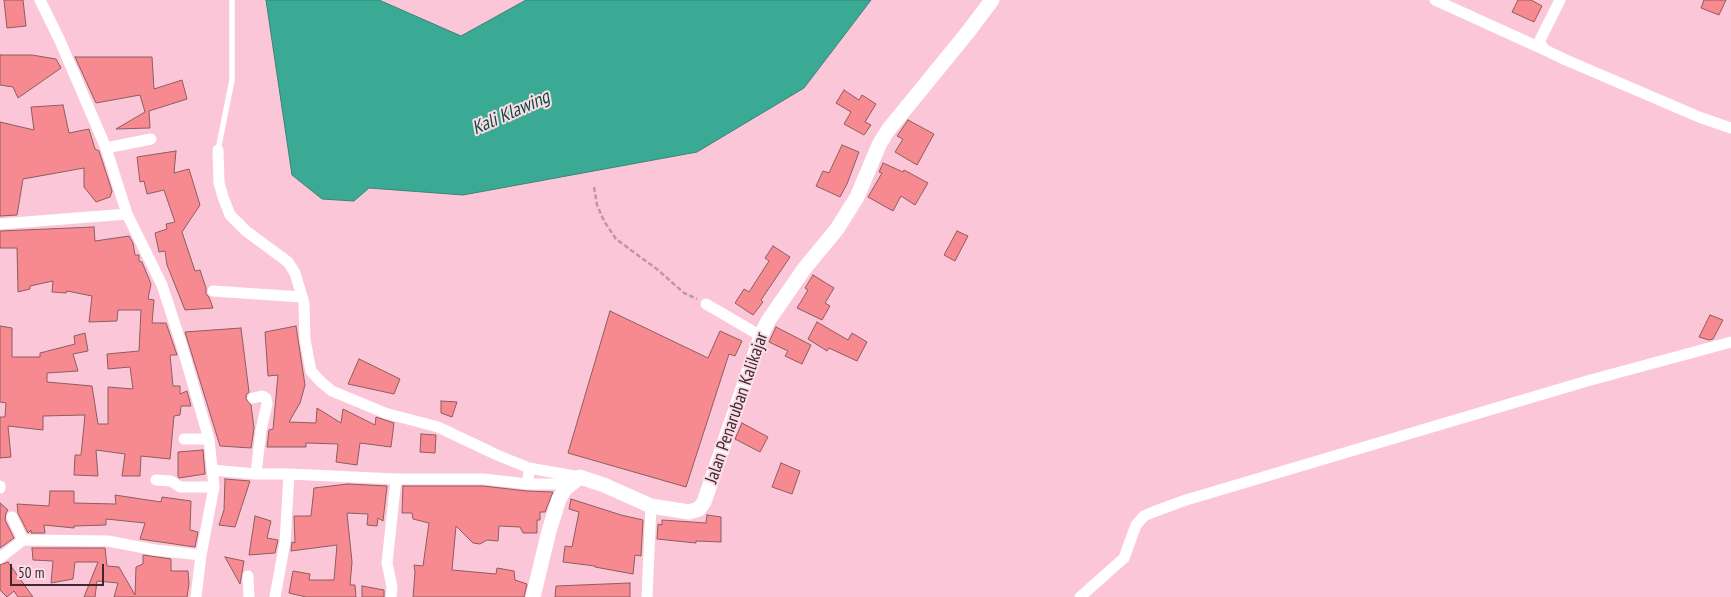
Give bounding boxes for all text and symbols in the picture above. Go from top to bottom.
water label: Kali Klawing [469,86,553,140]
street label: Jalan Penaruban Kalikajar [701,330,773,486]
scale bar [12,554,106,586]
text: 50 m [18,563,44,582]

